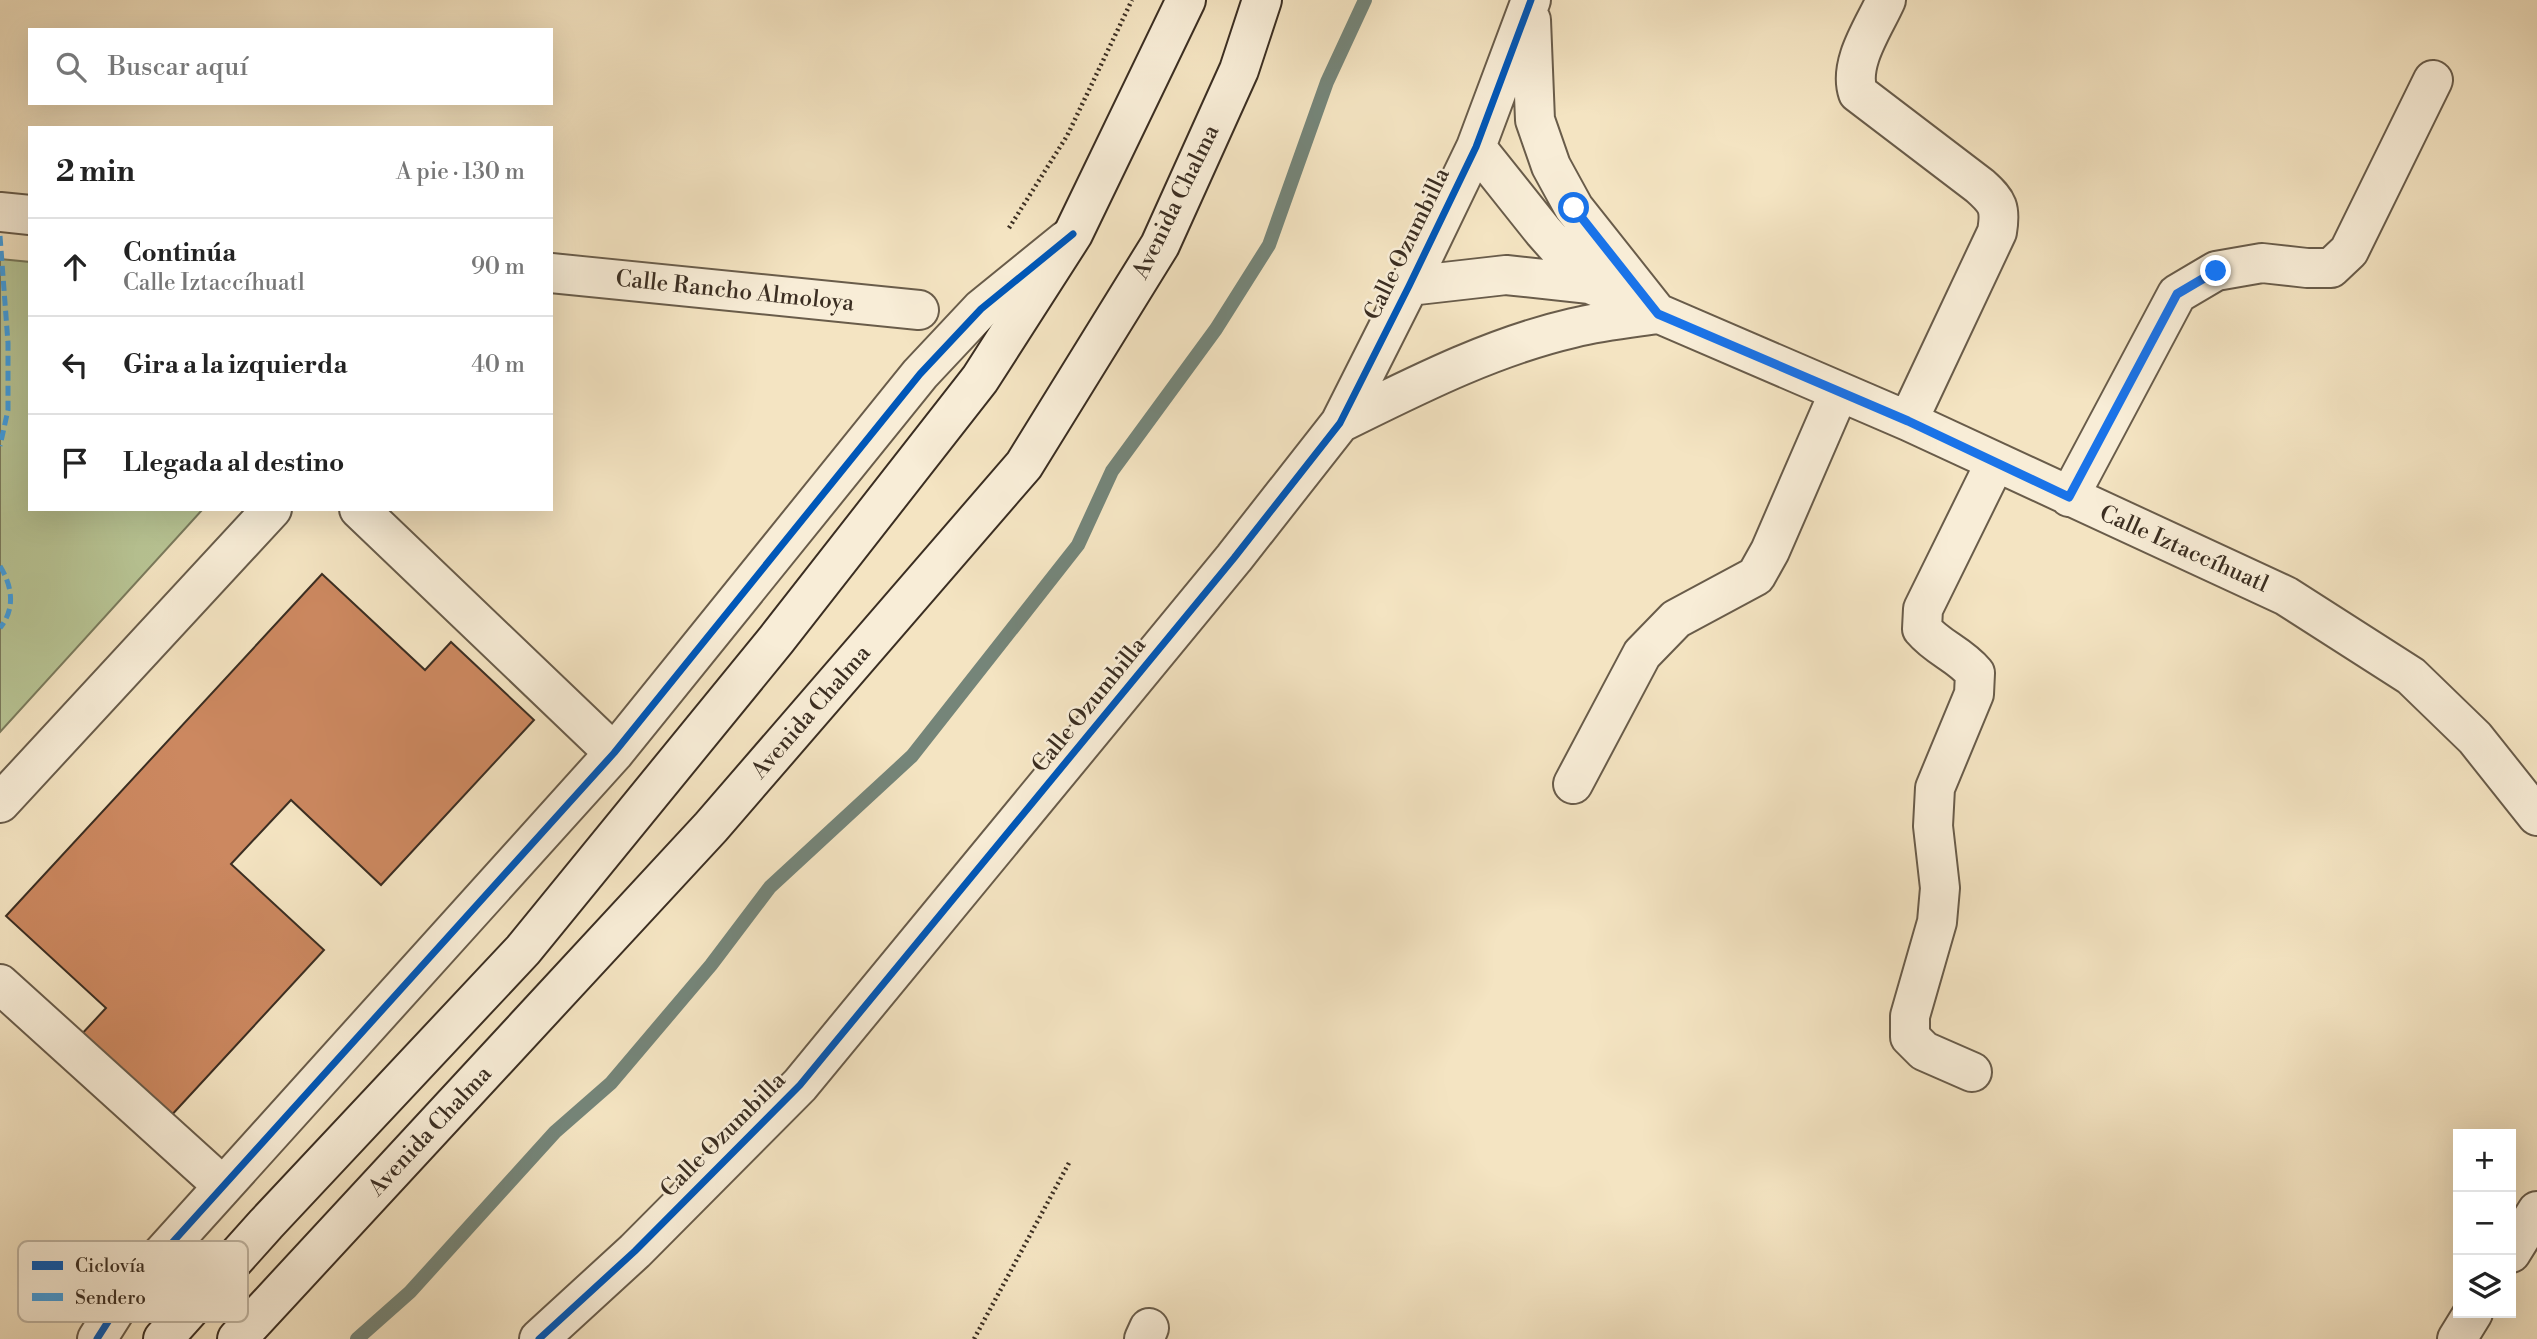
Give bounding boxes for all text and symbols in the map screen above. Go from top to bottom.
search box [28,28,553,105]
icon: search [52,48,90,86]
text: Buscar aquí [108,51,248,83]
street label: Avenida Chalma [1126,120,1226,284]
text: 2 min [56,153,135,191]
text: A pie · 130 m [396,158,525,186]
street label: Calle Ozumbilla [1358,163,1456,325]
route start [1558,192,1589,223]
text: Continúa [123,237,236,269]
icon: ahead [56,248,94,286]
text: 90 m [471,253,525,281]
route end [2200,255,2231,286]
street label: Calle Rancho Almoloya [614,265,856,317]
text: Calle Iztaccíhuatl [123,269,305,297]
icon: left [56,346,94,384]
text: Gira a la izquierda [123,349,347,381]
text: 40 m [471,351,525,379]
icon: arrive [56,444,94,482]
text: Llegada al destino [123,447,344,479]
street label: Calle Iztaccíhuatl [2095,499,2273,599]
street label: Calle Ozumbilla [1026,632,1152,778]
street label: Avenida Chalma [745,639,877,785]
street label: Avenida Chalma [362,1060,498,1203]
street label: Calle Ozumbilla [655,1066,792,1203]
map controls [2453,1129,2516,1318]
button: + [2453,1129,2516,1192]
button: − [2453,1192,2516,1255]
legend [18,1241,248,1322]
text: Ciclovía [75,1254,145,1278]
button: layers [2453,1255,2516,1318]
text: Sendero [75,1286,146,1310]

